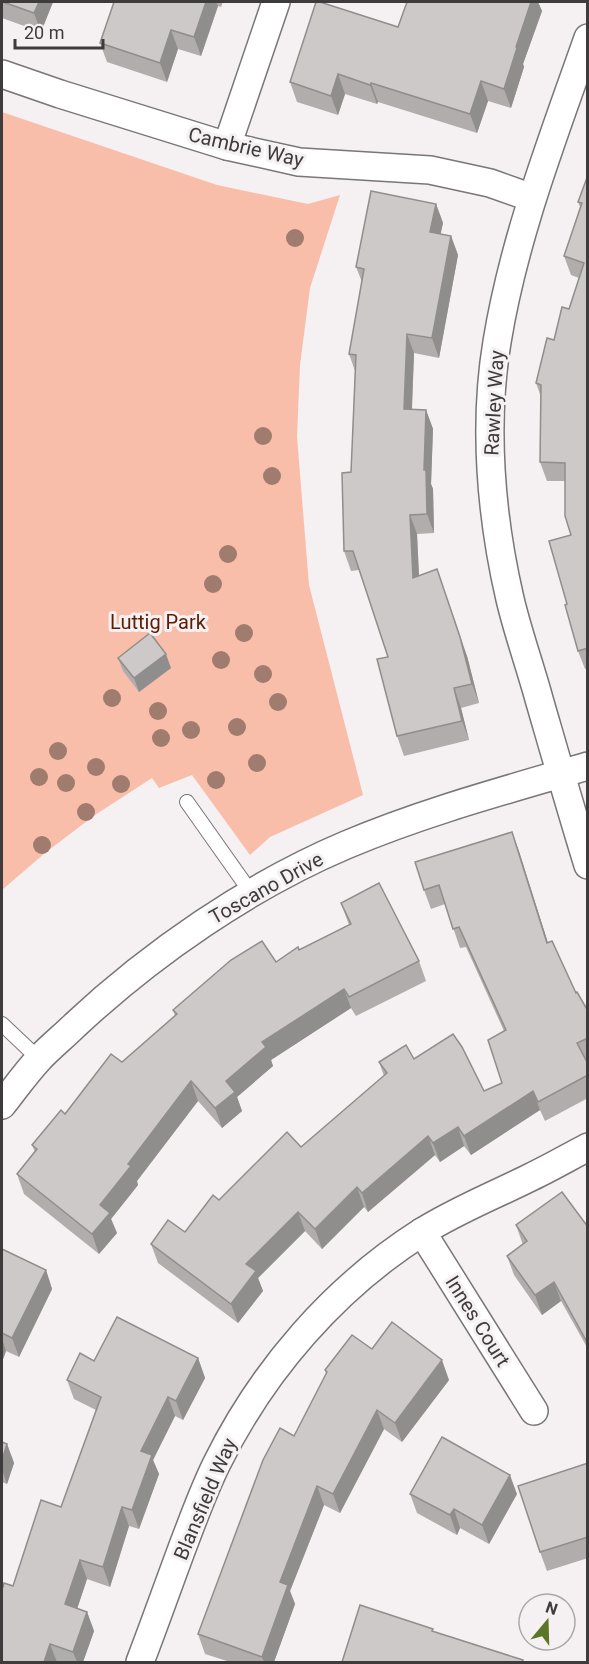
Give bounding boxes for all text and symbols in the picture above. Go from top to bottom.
scale bar [15,12,104,50]
text: 20 m [24,22,64,43]
street label: Cambrie Way [186,122,306,172]
street label: Rawley Way [479,349,509,456]
park label: Luttig Park [110,610,207,634]
street label: Toscano Drive [205,847,327,929]
street label: Innes Court [441,1271,515,1371]
street label: Blansfield Way [169,1434,242,1564]
north arrow [517,1592,577,1652]
text: N [543,1597,560,1619]

